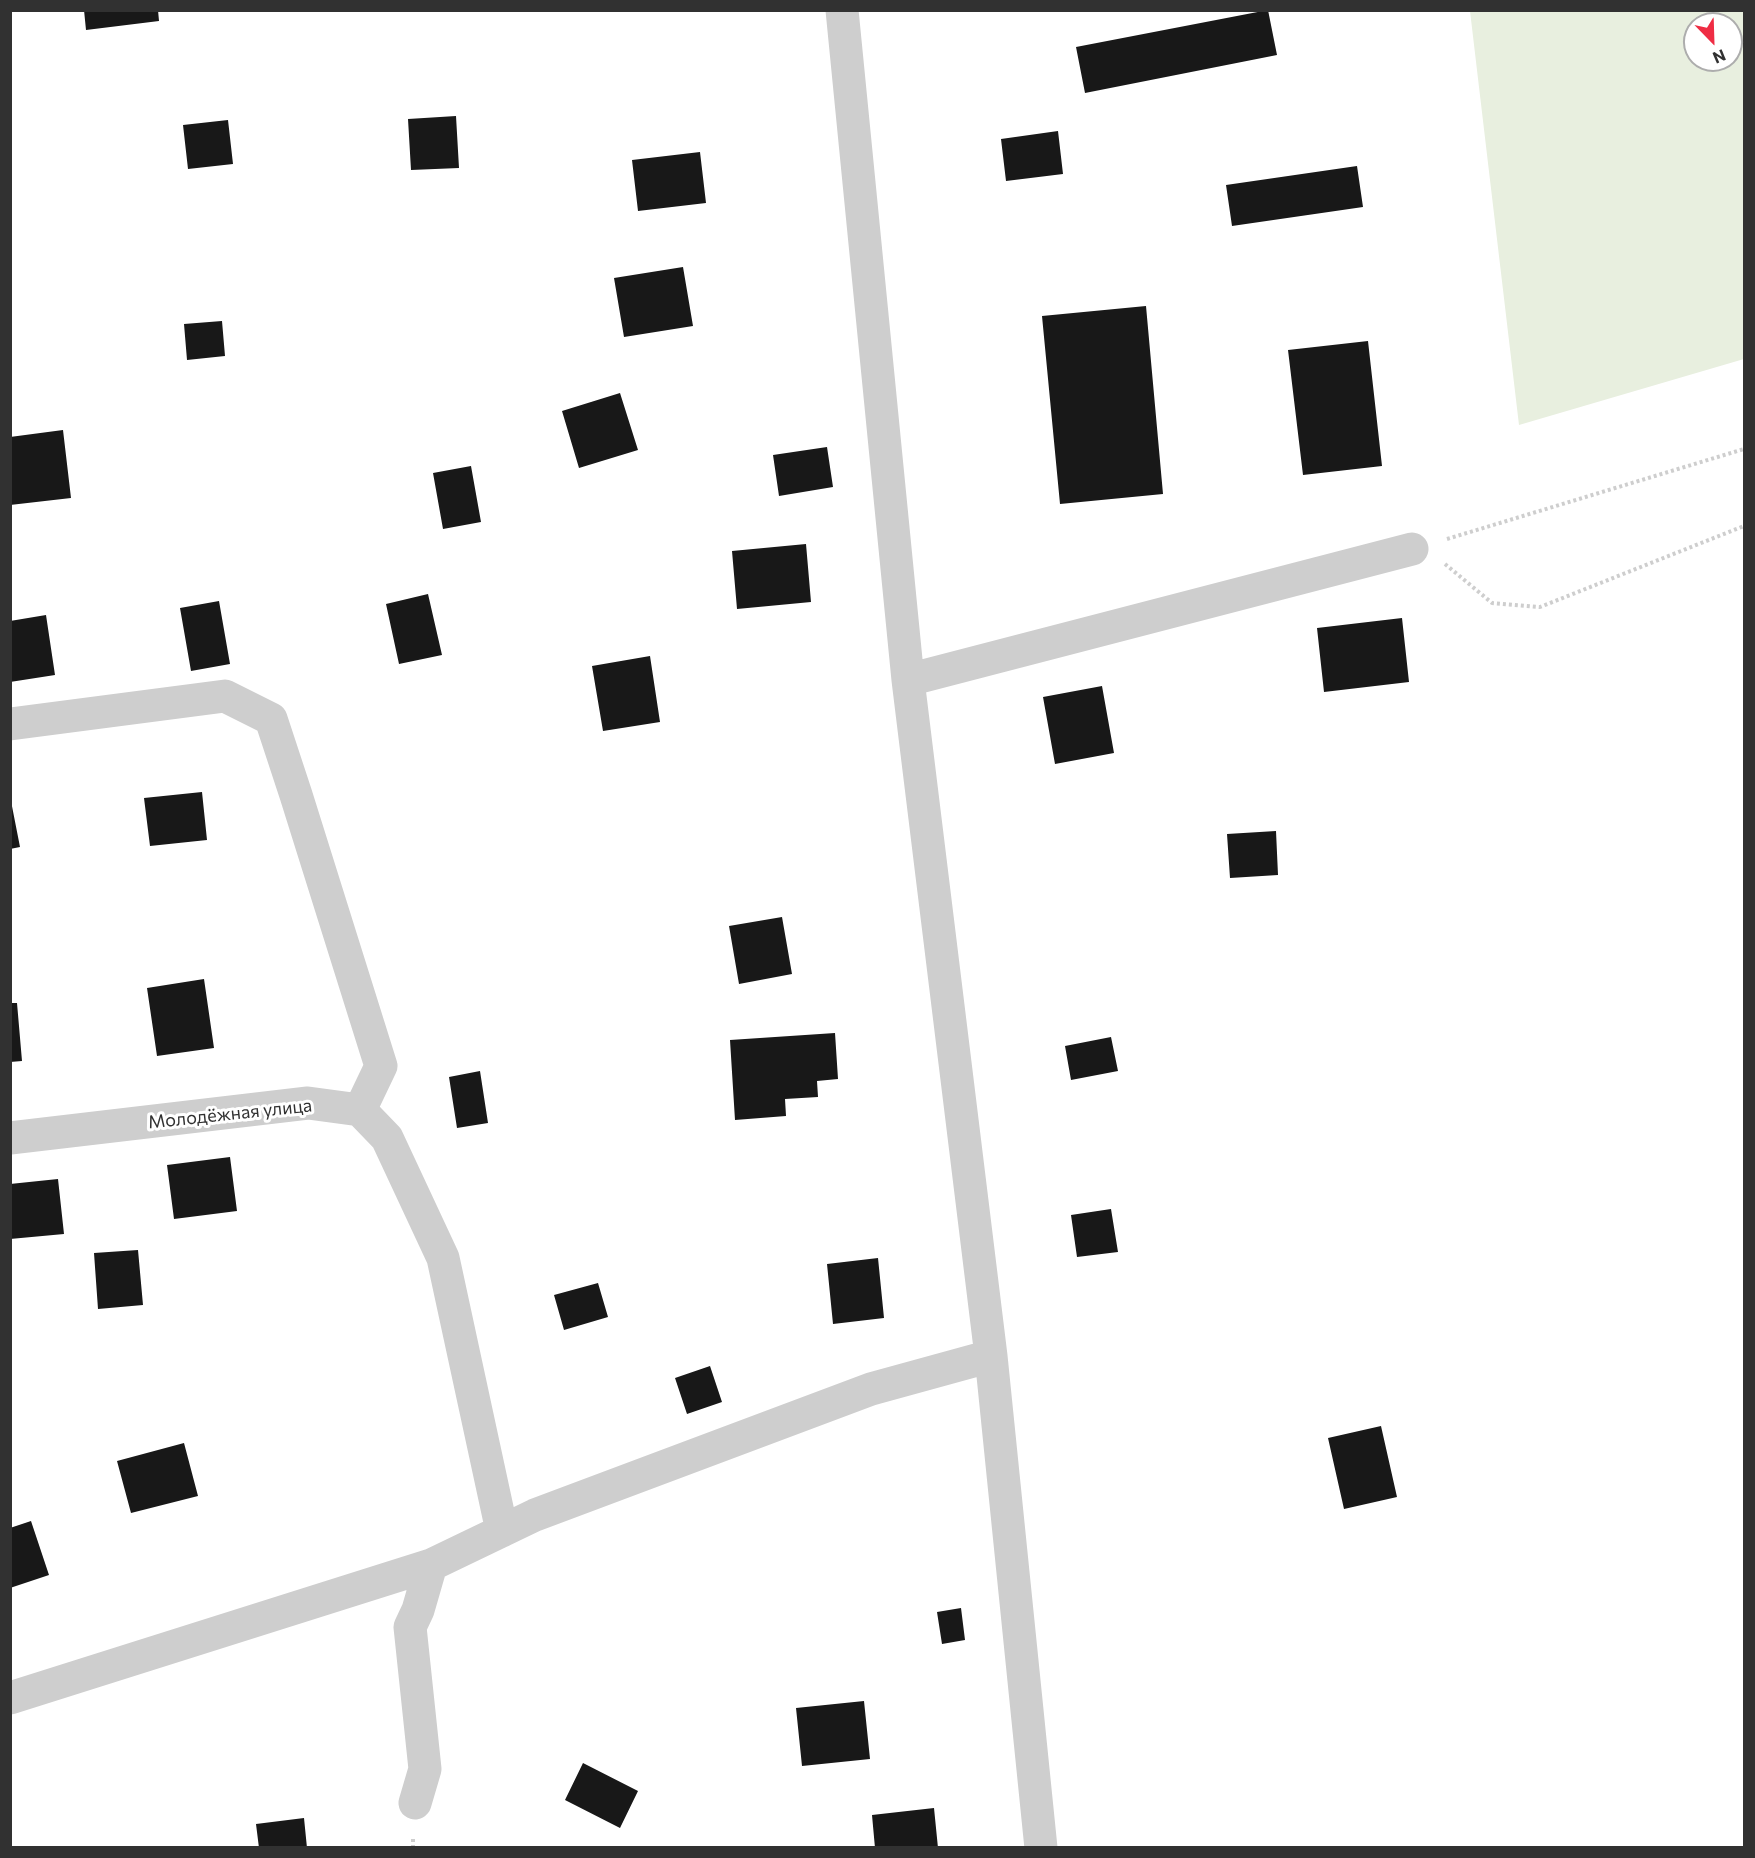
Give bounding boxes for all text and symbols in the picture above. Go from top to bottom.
north arrow [1683,12,1743,72]
text: N [1710,46,1729,68]
street label: Молодёжная улица [147,1095,313,1133]

